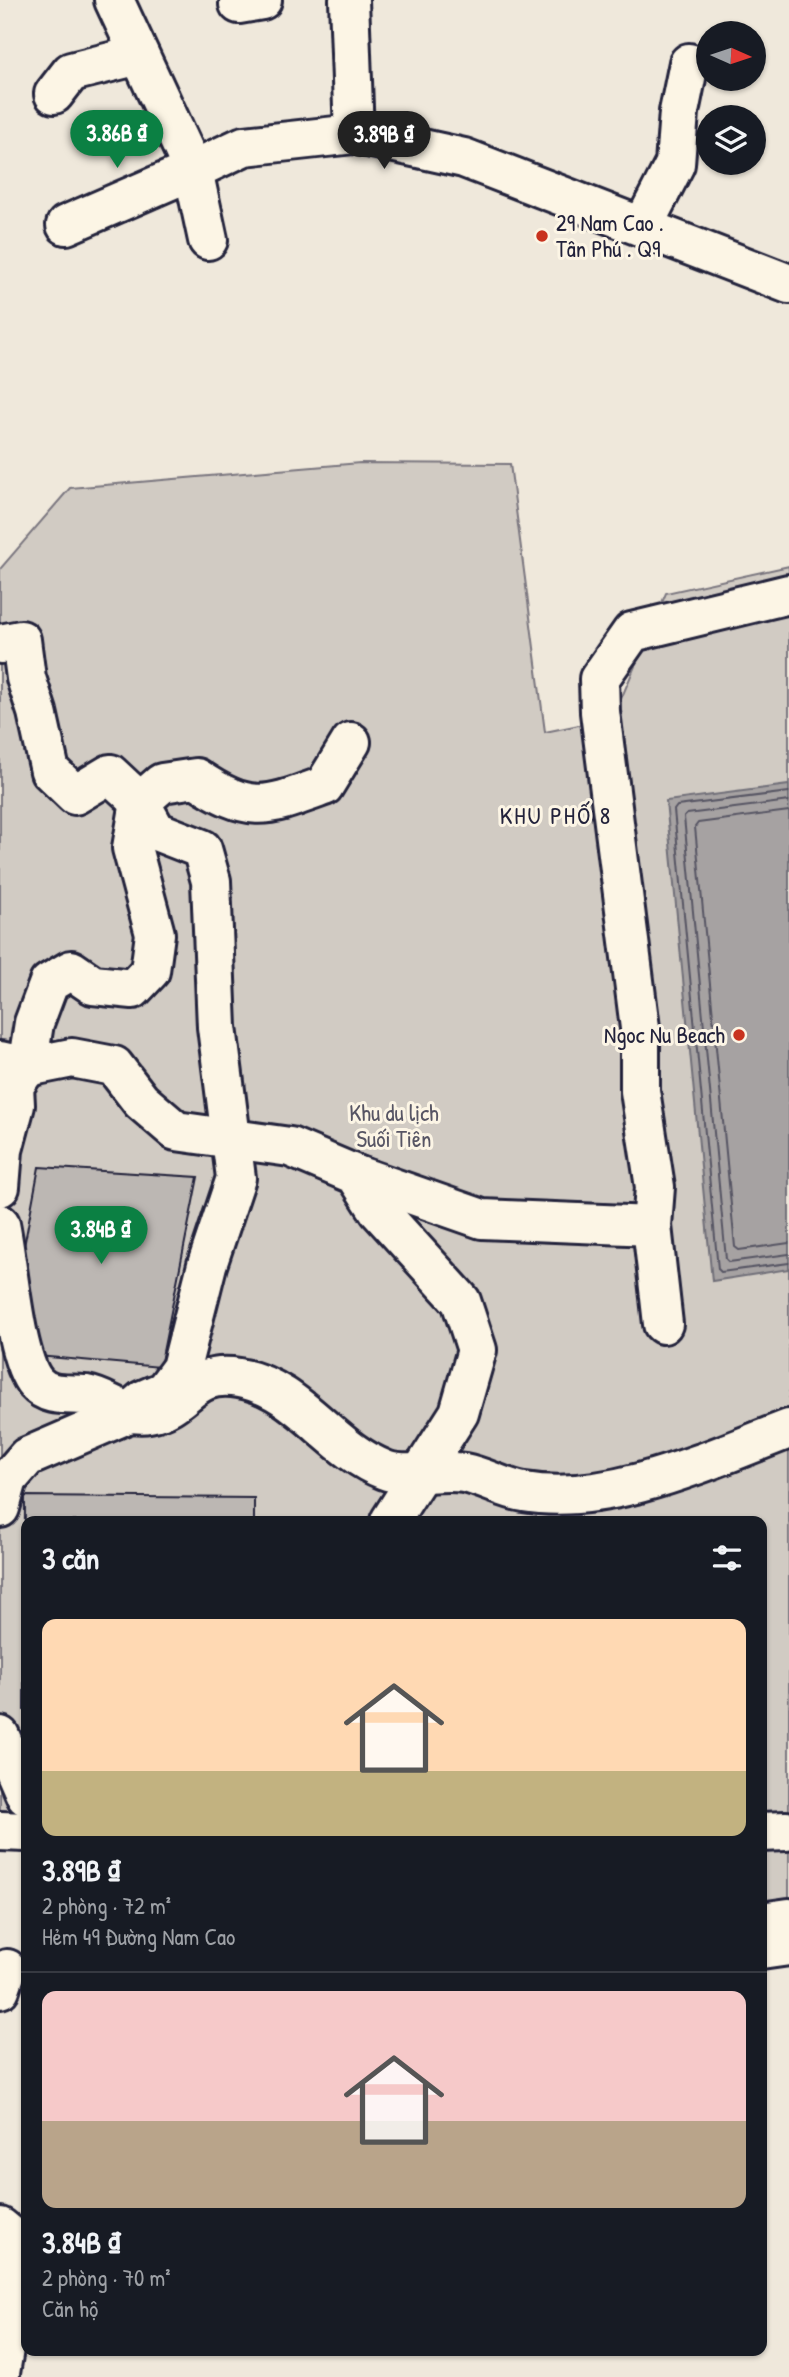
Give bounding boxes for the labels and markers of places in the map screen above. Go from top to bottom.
pin: 3.86B ₫ [52,110,182,170]
pin: 3.89B ₫ [319,111,449,171]
place label: 29 Nam Cao . Tân Phú . Q9 [556,207,664,264]
marker: 29 Nam Cao . Tân Phú . Q9 [534,228,550,244]
place label: Ngoc Nu Beach [604,1019,725,1050]
marker: Ngoc Nu Beach [731,1027,747,1043]
pin: 3.84B ₫ [36,1206,166,1266]

